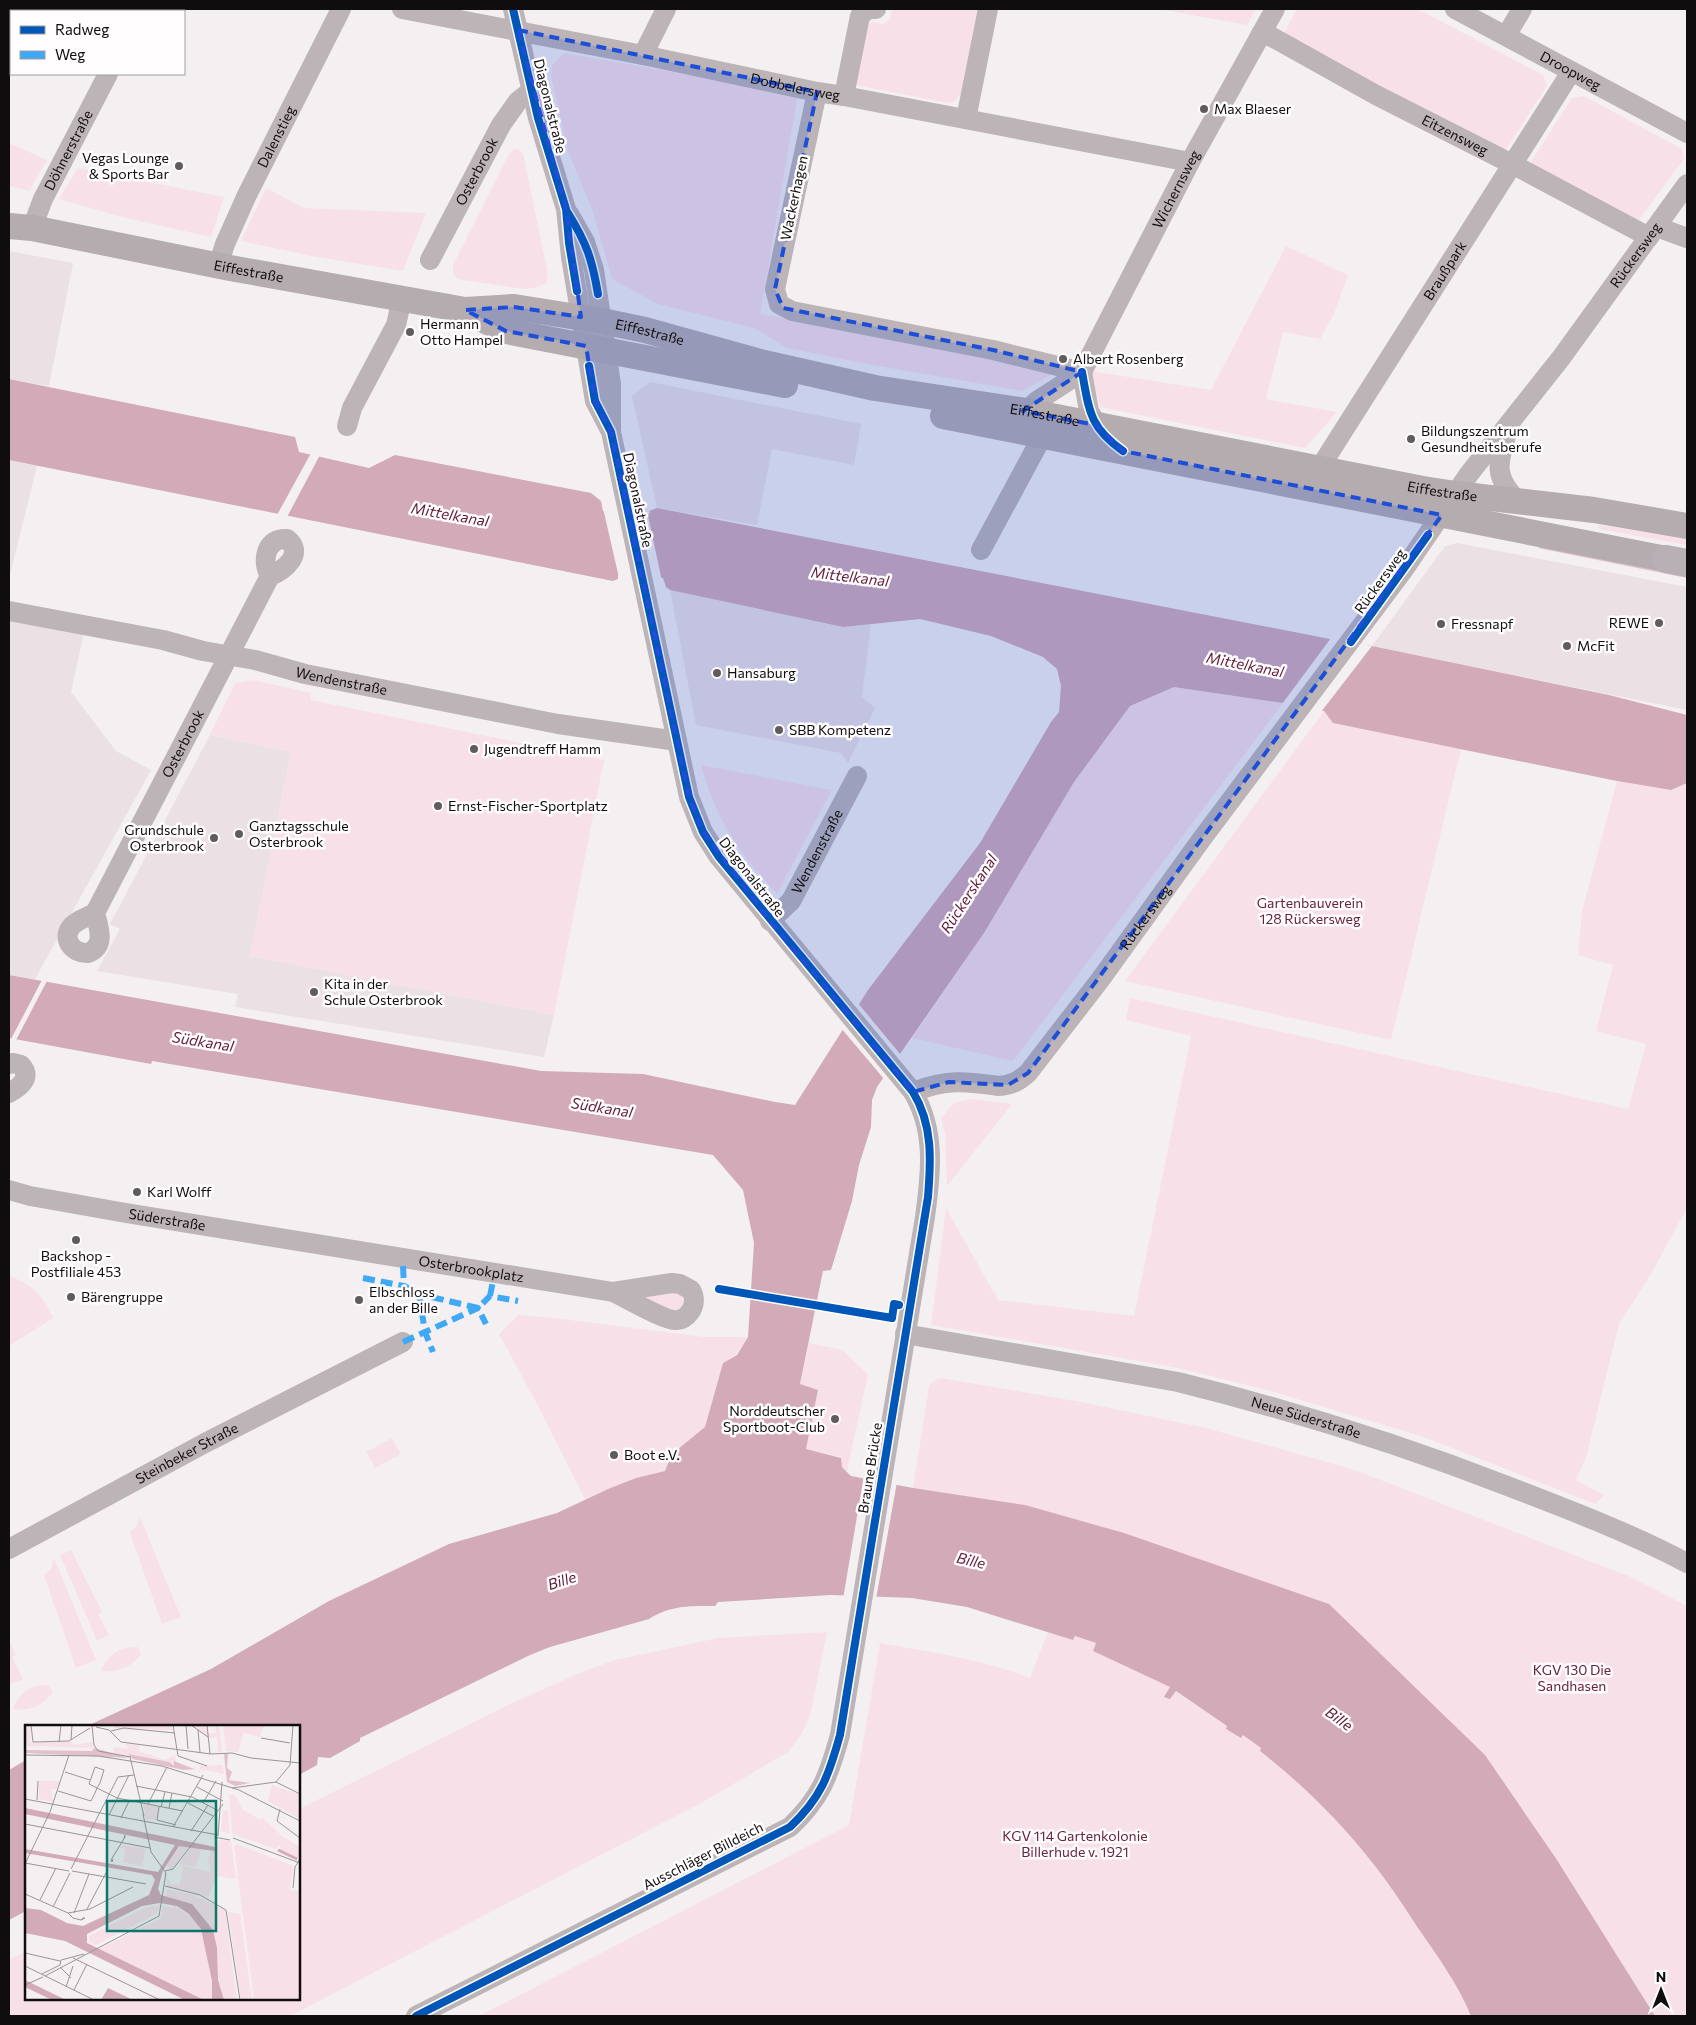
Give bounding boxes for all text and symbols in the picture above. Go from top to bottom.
legend [10,10,185,75]
text: Radweg [55,20,109,38]
text: Weg [55,45,85,63]
street label: Droopweg [1537,47,1604,94]
street label: Diagonalstraße [531,57,570,155]
street label: Dobbelersweg [749,69,842,103]
place label: Max Blaeser [1214,100,1292,117]
street label: Dalenstieg [253,102,299,170]
marker: Max Blaeser [1198,103,1210,115]
street label: Döhnerstraße [40,107,96,193]
street label: Eitzensweg [1419,111,1492,159]
street label: Osterbrook [451,134,501,208]
street label: Wichernsweg [1148,146,1203,231]
place label: Vegas Lounge & Sports Bar [82,149,169,182]
street label: Wackerhagen [776,154,811,242]
marker: Vegas Lounge & Sports Bar [173,160,185,172]
street label: Rückersweg [1606,219,1665,291]
street label: Braußpark [1419,237,1470,303]
street label: Eiffestraße [212,256,285,285]
place label: Hermann Otto Hampel [420,315,503,348]
street label: Eiffestraße [614,315,686,348]
marker: Hermann Otto Hampel [404,326,416,338]
place label: Albert Rosenberg [1073,350,1184,367]
marker: Albert Rosenberg [1057,353,1069,365]
street label: Eiffestraße [1009,400,1081,429]
place label: Bildungszentrum Gesundheitsberufe [1421,422,1542,455]
marker: Bildungszentrum Gesundheitsberufe [1405,433,1417,445]
street label: Diagonalstraße [620,451,657,549]
street label: Eiffestraße [1406,477,1478,504]
water label: Mittelkanal [410,498,491,530]
street label: Rückersweg [1350,545,1409,617]
water label: Mittelkanal [810,562,891,590]
place label: REWE [1609,614,1649,631]
place label: Fressnapf [1451,615,1514,632]
marker: REWE [1653,617,1665,629]
marker: Fressnapf [1435,618,1447,630]
place label: McFit [1577,637,1615,654]
marker: McFit [1561,640,1573,652]
water label: Mittelkanal [1205,648,1287,681]
street label: Wendenstraße [294,663,389,698]
place label: Hansaburg [727,664,796,681]
marker: Hansaburg [711,667,723,679]
street label: Osterbrook [158,706,207,780]
place label: SBB Kompetenz [789,721,891,738]
marker: SBB Kompetenz [773,724,785,736]
place label: Jugendtreff Hamm [484,740,601,757]
marker: Jugendtreff Hamm [468,743,480,755]
place label: Ernst-Fischer-Sportplatz [448,797,608,814]
marker: Ernst-Fischer-Sportplatz [432,800,444,812]
street label: Wendenstraße [787,806,846,896]
place label: Ganztagsschule Osterbrook [249,817,349,850]
place label: Grundschule Osterbrook [124,821,204,854]
marker: Ganztagsschule Osterbrook [233,828,245,840]
marker: Grundschule Osterbrook [208,832,220,844]
street label: Diagonalstraße [716,833,789,920]
water label: Rückerskanal [936,850,1001,936]
street label: Rückersweg [1116,881,1174,953]
park label: Gartenbauverein 128 Rückersweg [1257,894,1363,927]
place label: Kita in der Schule Osterbrook [324,975,443,1008]
marker: Kita in der Schule Osterbrook [308,986,320,998]
water label: Südkanal [171,1027,236,1055]
water label: Südkanal [570,1093,635,1121]
place label: Karl Wolff [147,1183,212,1200]
marker: Karl Wolff [131,1186,143,1198]
street label: Süderstraße [128,1205,207,1234]
marker: Backshop - Postfiliale 453 [70,1234,82,1246]
place label: Backshop - Postfiliale 453 [31,1247,121,1280]
street label: Osterbrookplatz [417,1252,525,1285]
place label: Elbschloss an der Bille [369,1283,438,1316]
place label: Bärengruppe [81,1288,163,1305]
marker: Bärengruppe [65,1291,77,1303]
marker: Elbschloss an der Bille [353,1294,365,1306]
street label: Neue Süderstraße [1249,1393,1363,1441]
place label: Norddeutscher Sportboot-Club [723,1402,825,1435]
marker: Norddeutscher Sportboot-Club [829,1413,841,1425]
street label: Steinbeker Straße [132,1419,241,1487]
street label: Braune Brücke [854,1421,885,1515]
place label: Boot e.V. [624,1446,680,1463]
marker: Boot e.V. [608,1449,620,1461]
water label: Bille [955,1548,987,1572]
water label: Bille [545,1567,578,1593]
park label: KGV 130 Die Sandhasen [1533,1661,1611,1694]
water label: Bille [1323,1702,1357,1734]
inset map [25,1725,300,2000]
street label: Ausschläger Billdeich [640,1818,766,1893]
park label: KGV 114 Gartenkolonie Billerhude v. 1921 [1002,1827,1148,1860]
north arrow [1636,1965,1686,2015]
text: N [1656,1968,1666,1985]

